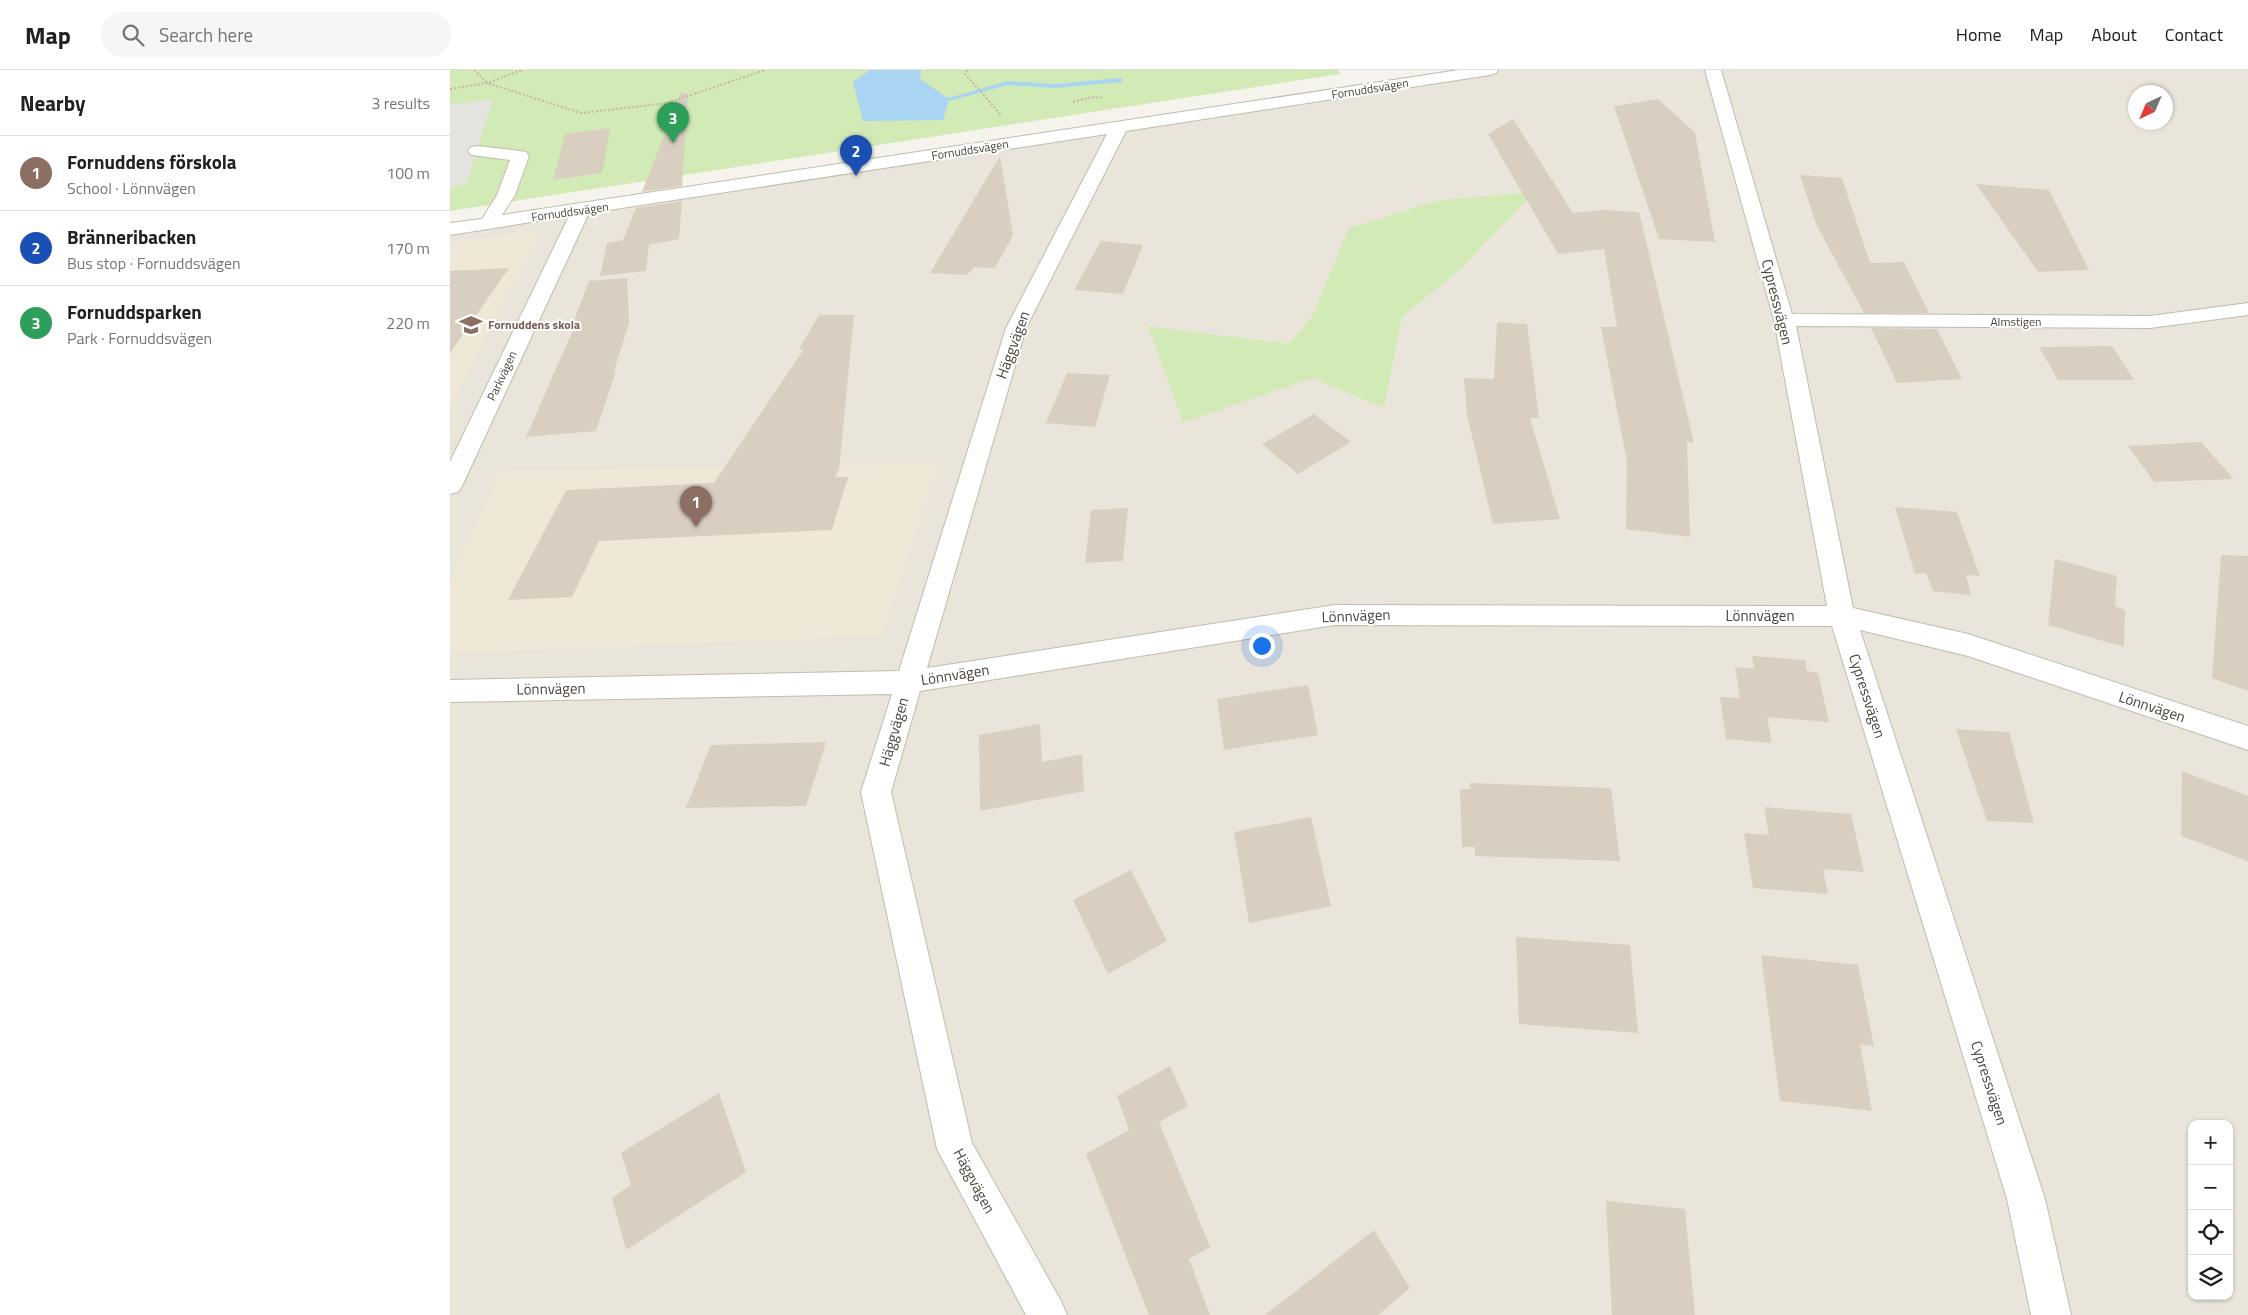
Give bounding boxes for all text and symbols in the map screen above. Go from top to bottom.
search box [101,12,451,57]
text: Map [25,17,71,53]
text: Search here [159,20,253,49]
icon: search [119,21,147,49]
text: Home [1956,21,2002,48]
text: Map [2030,21,2063,48]
text: About [2091,21,2137,48]
text: Contact [2165,21,2223,48]
street label: Fornuddsvägen [1330,73,1410,104]
north arrow [2128,85,2173,130]
text: Nearby [20,87,85,119]
text: 3 results [371,91,430,115]
pin: 3 [657,102,689,143]
street label: Fornuddsvägen [930,134,1010,165]
pin: 2 [840,135,872,176]
text: Fornuddens förskola [67,147,237,176]
text: 1 [32,161,40,185]
text: 100 m [386,161,430,185]
text: School · Lönnvägen [67,176,196,200]
street label: Fornuddsvägen [530,197,610,226]
text: Bränneribacken [67,222,196,251]
text: 2 [32,236,40,260]
text: 170 m [386,236,430,260]
text: Bus stop · Fornuddsvägen [67,251,241,275]
street label: Cypressvägen [1756,257,1799,347]
text: Fornuddsparken [67,297,202,326]
street label: Häggvägen [990,308,1035,382]
text: 3 [32,311,40,335]
text: 220 m [386,311,430,335]
school or university icon: Fornuddens skola [458,312,484,338]
street label: Almstigen [1990,312,2042,331]
place label: Fornuddens skola [488,315,580,334]
text: Park · Fornuddsvägen [67,326,212,350]
street label: Parkvägen [482,348,521,404]
pin: 1 [680,486,712,527]
street label: Lönnvägen [1321,603,1391,628]
street label: Lönnvägen [1725,604,1795,627]
your location [1249,633,1275,659]
street label: Cypressvägen [1843,651,1892,741]
street label: Lönnvägen [919,658,991,691]
street label: Lönnvägen [516,676,586,701]
street label: Lönnvägen [2116,685,2189,728]
street label: Häggvägen [873,695,914,769]
street label: Cypressvägen [1965,1038,2014,1128]
map controls [2188,1120,2233,1300]
button: + [2188,1120,2233,1165]
street label: Häggvägen [948,1144,1001,1218]
button: − [2188,1165,2233,1210]
button: locate [2188,1210,2233,1255]
button: layers [2188,1255,2233,1300]

